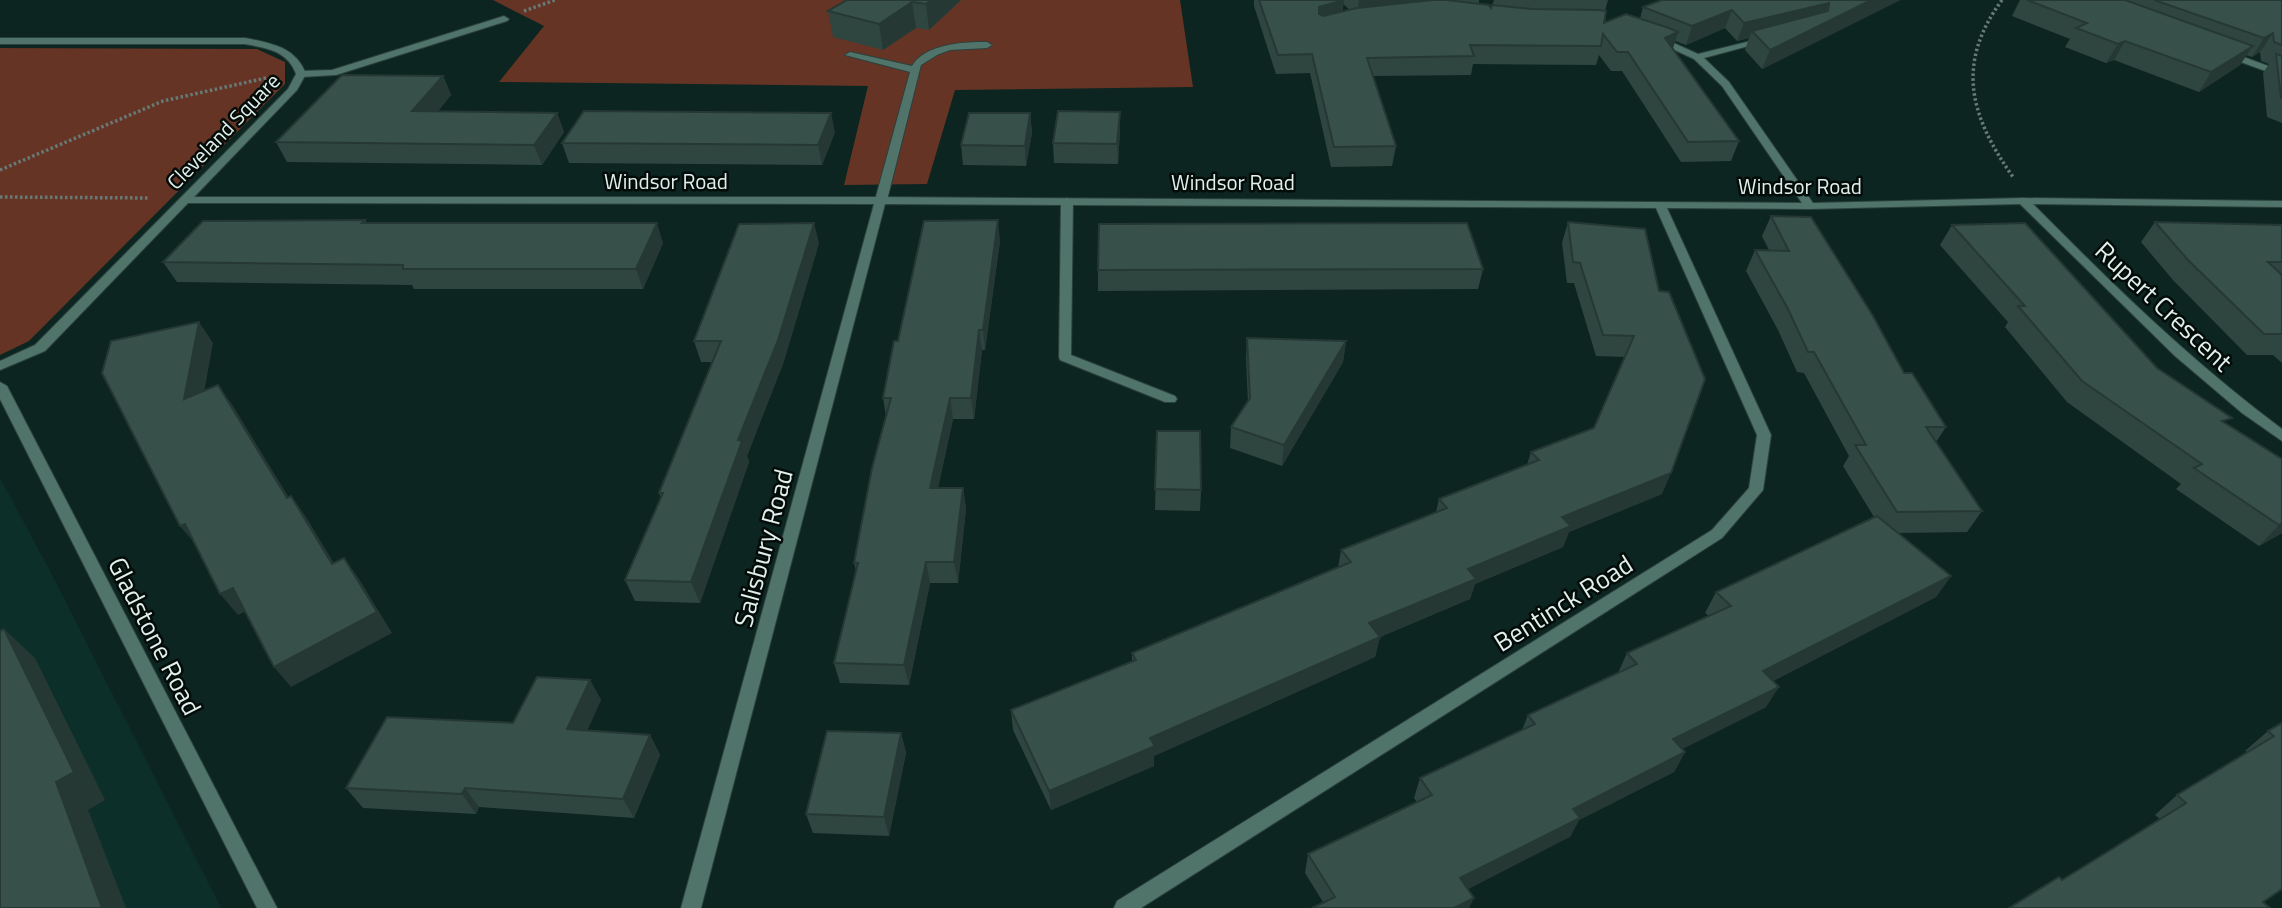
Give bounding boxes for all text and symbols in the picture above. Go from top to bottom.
street label: Cleveland Square [159,65,287,197]
street label: Windsor Road [604,165,728,197]
street label: Windsor Road [1171,166,1295,198]
street label: Windsor Road [1738,170,1862,202]
street label: Rupert Crescent [2086,232,2242,380]
street label: Salisbury Road [723,465,803,631]
street label: Bentinck Road [1486,545,1640,661]
street label: Gladstone Road [98,550,212,722]

